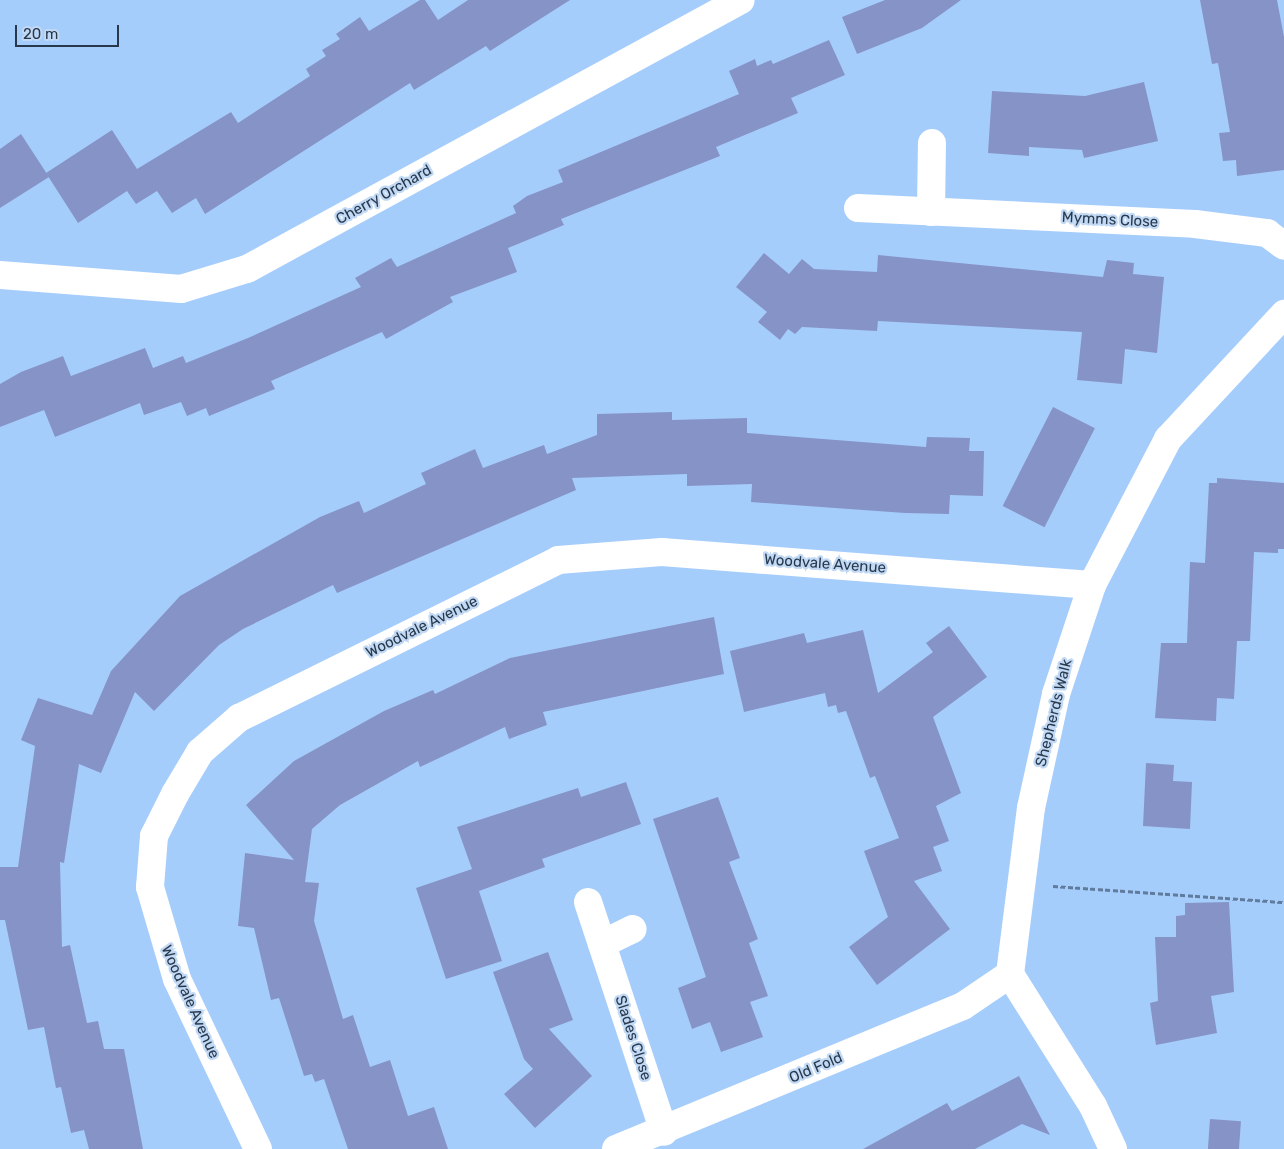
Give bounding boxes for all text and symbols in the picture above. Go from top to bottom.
scale bar [18,15,121,47]
text: 20 m [23,25,58,43]
street label: Cherry Orchard [333,161,435,229]
street label: Mymms Close [1061,208,1159,232]
street label: Woodvale Avenue [763,551,887,577]
street label: Woodvale Avenue [363,592,481,662]
street label: Shepherds Walk [1032,657,1076,769]
street label: Woodvale Avenue [157,942,223,1062]
street label: Slades Close [611,993,655,1083]
street label: Old Fold [787,1049,845,1087]

